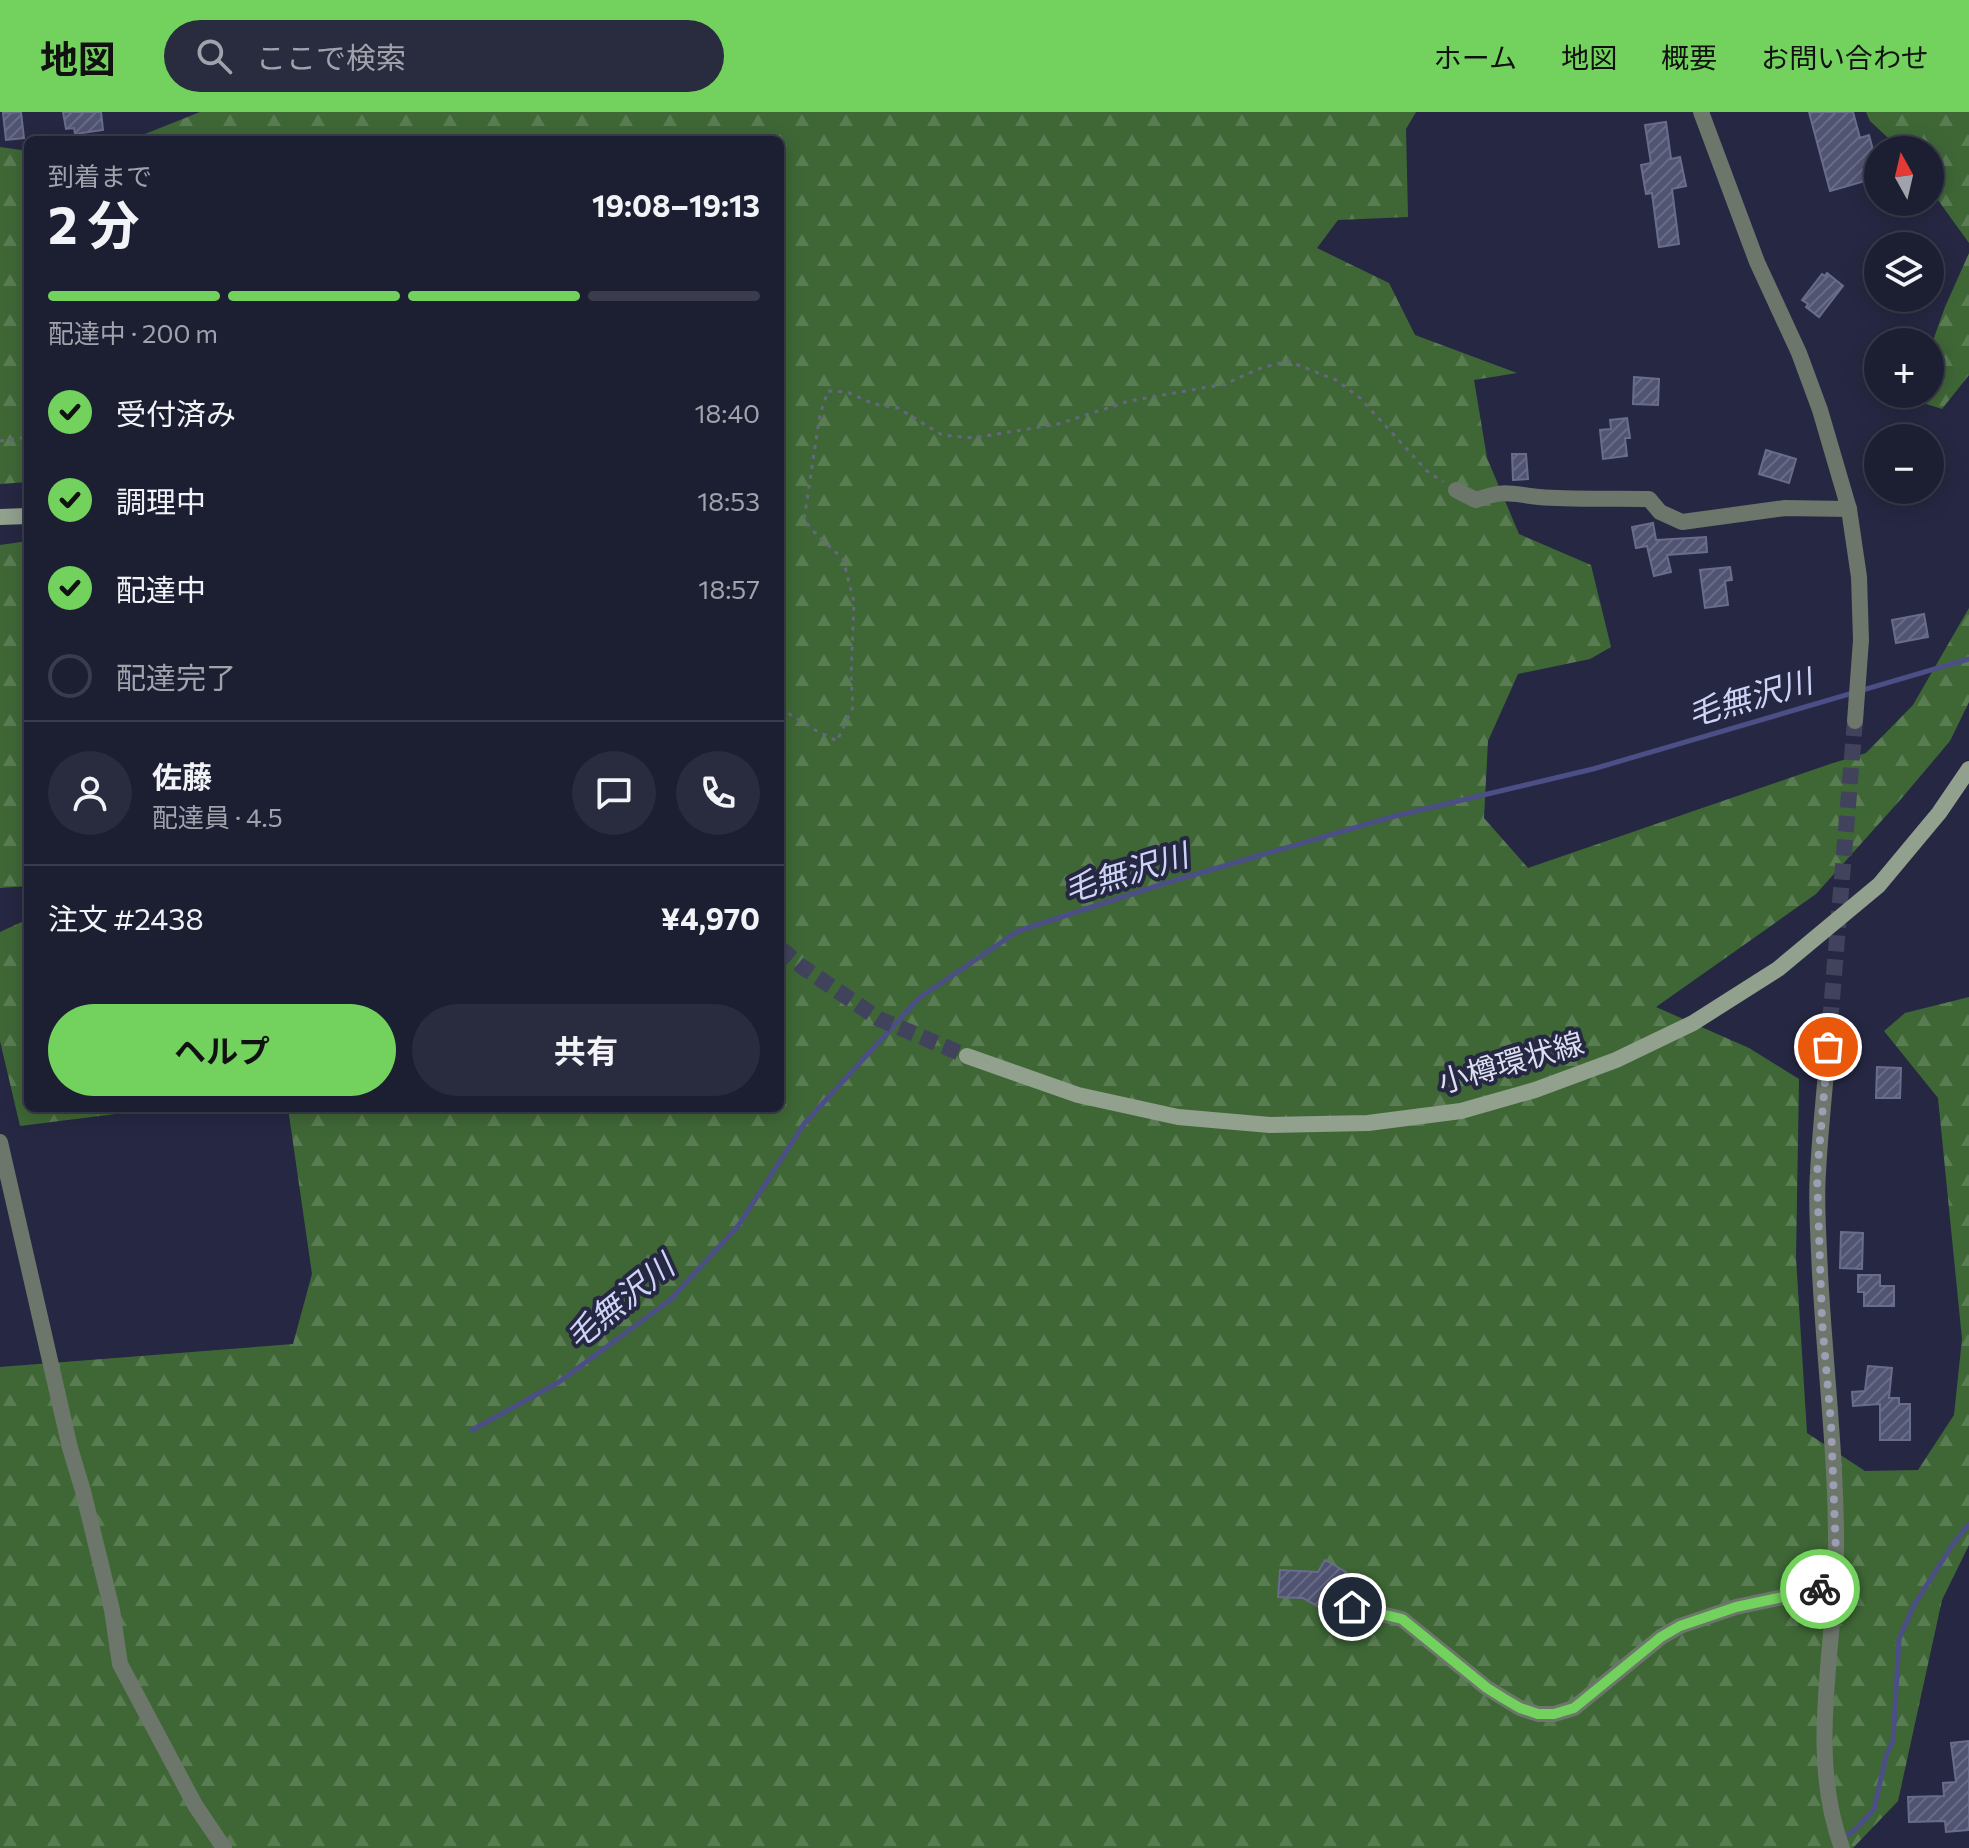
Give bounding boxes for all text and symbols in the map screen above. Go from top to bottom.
search box [164,20,724,92]
text: 地図 [40,34,116,81]
icon: search [192,34,236,78]
text: ここで検索 [256,38,406,75]
text: ホーム [1434,40,1517,74]
text: 地図 [1561,40,1617,74]
text: 概要 [1661,40,1717,74]
text: お問い合わせ [1761,40,1929,74]
north arrow [1864,136,1944,216]
map controls [1864,136,1944,504]
text: 到着まで [48,160,152,191]
text: 19:08–19:13 [592,186,760,223]
text: 2 分 [48,191,140,255]
button: layers [1864,232,1944,312]
text: 配達中 · 200 m [48,317,218,348]
button: + [1864,328,1944,408]
icon: check [48,390,92,434]
text: 受付済み [116,394,236,431]
text: 18:40 [694,397,760,428]
button: − [1864,424,1944,504]
icon: check [48,478,92,522]
text: 調理中 [116,482,206,519]
text: 18:53 [697,485,760,516]
icon: check [48,566,92,610]
text: 配達中 [116,570,206,607]
text: 18:57 [698,573,760,604]
text: 配達完了 [116,658,236,695]
water label: 毛無沢川 [1682,658,1819,733]
button: person [48,751,132,835]
button: chat [572,751,656,835]
button: phone [676,751,760,835]
text: 佐藤 [152,757,212,794]
text: 配達員 · 4.5 [152,801,283,832]
water label: 毛無沢川 [1058,832,1195,909]
text: 注文 #2438 [48,899,204,936]
text: ¥4,970 [661,899,760,936]
button: ヘルプ [48,1004,396,1096]
button: 共有 [412,1004,760,1096]
pin [1794,1013,1862,1081]
street label: 小樽環状線 [1433,1022,1588,1099]
icon: bag [1806,1025,1850,1069]
water label: 毛無沢川 [556,1243,683,1356]
courier [1780,1549,1860,1629]
icon: bike [1798,1567,1842,1611]
pin [1318,1573,1386,1641]
icon: home [1330,1585,1374,1629]

